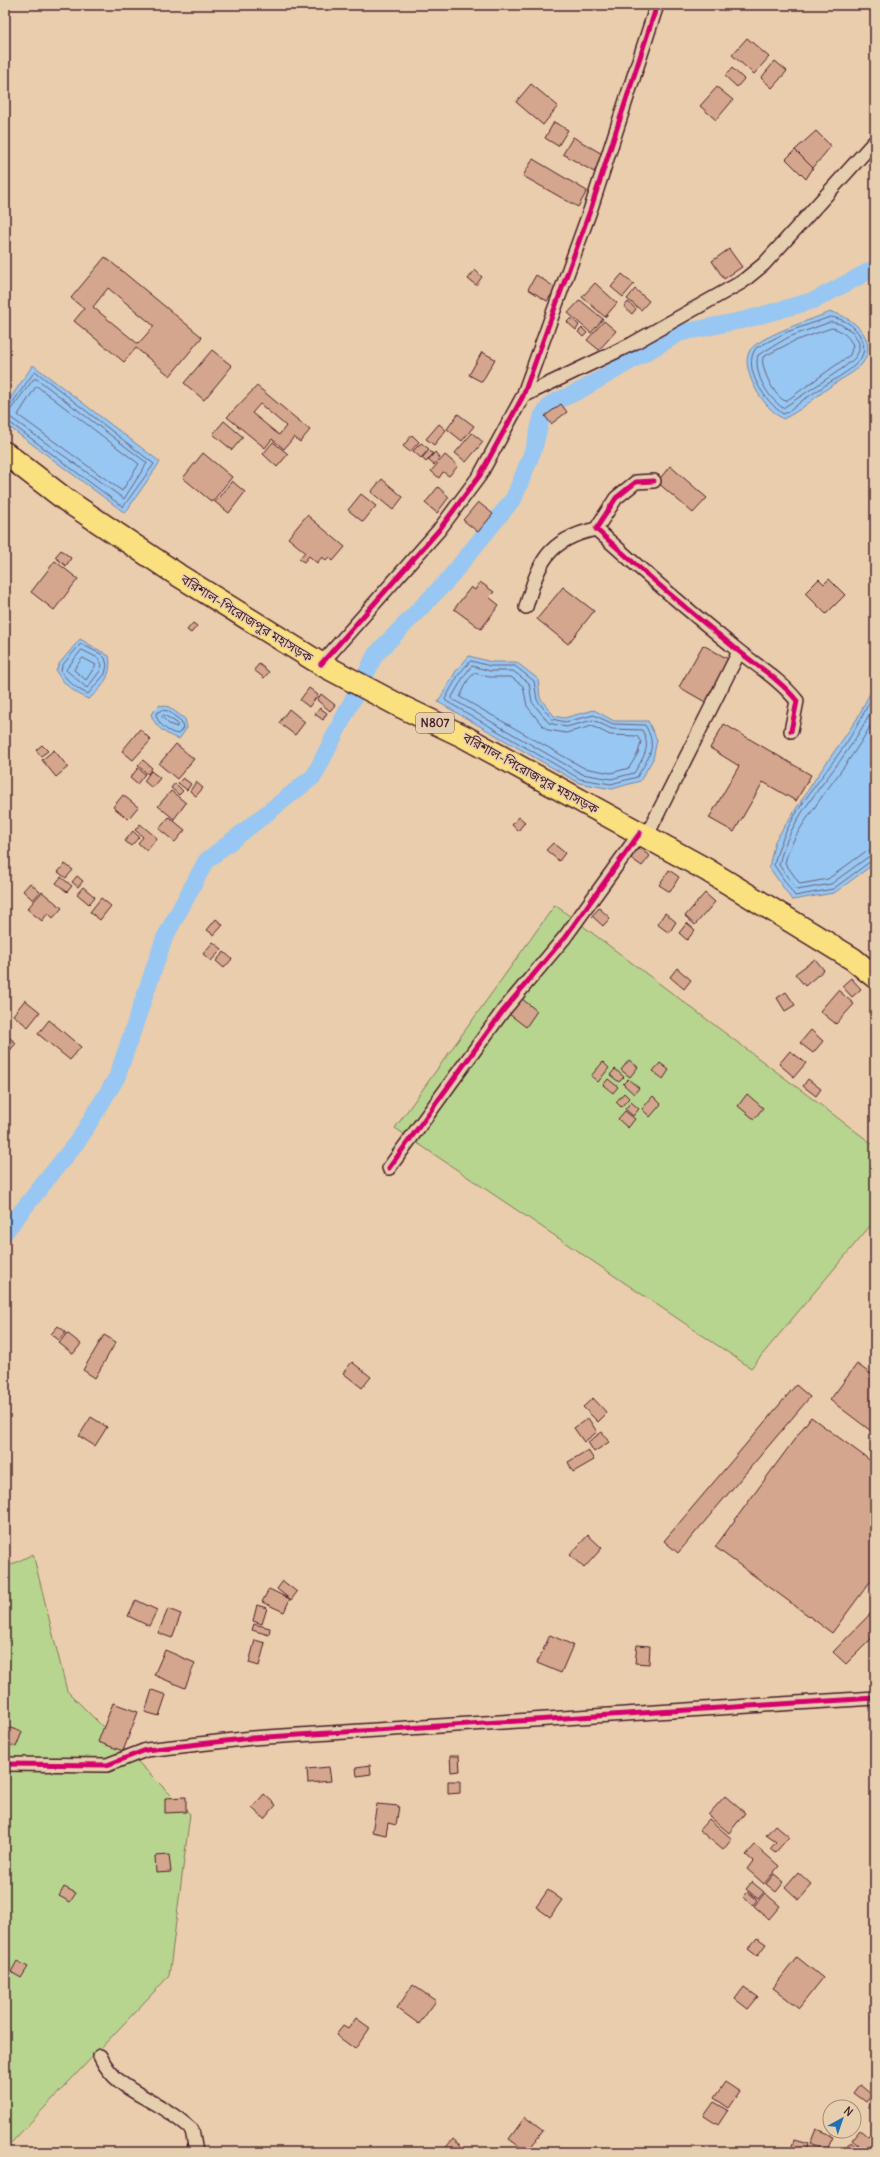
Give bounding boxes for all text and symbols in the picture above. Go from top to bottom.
street label: বরিশাল-পিরোজপুর মহাসড়ক [177,570,316,666]
road number: N807 [416,713,454,733]
street label: বরিশাল-পিরোজপুর মহাসড়ক [459,729,602,818]
north arrow [822,2099,862,2139]
text: N [841,2104,856,2119]

